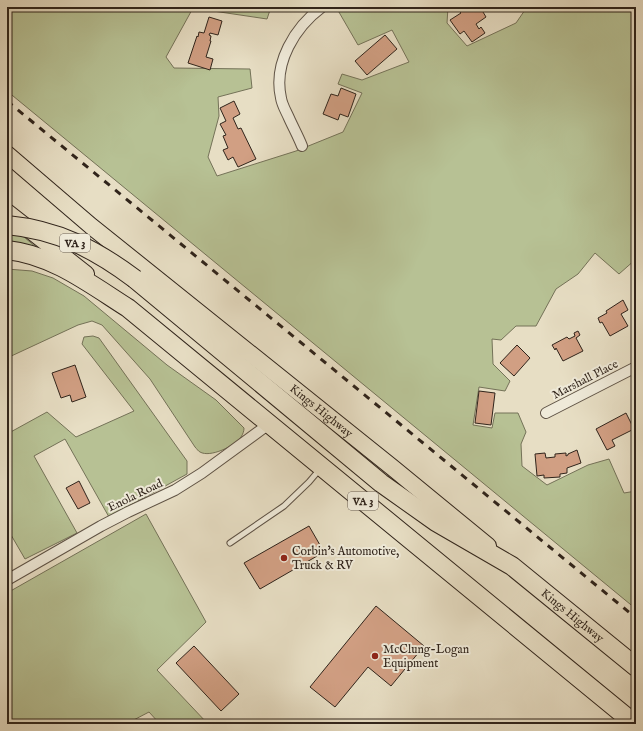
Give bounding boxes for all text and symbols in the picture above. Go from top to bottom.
road number: VA 3 [60,234,90,252]
street label: Marshall Place [550,356,621,402]
street label: Kings Highway [287,381,356,441]
street label: Enola Road [105,475,166,515]
road number: VA 3 [348,492,378,510]
place label: Corbin's Automotive, Truck & RV [292,544,399,573]
marker: Corbin's Automotive, Truck & RV [279,553,289,563]
street label: Kings Highway [538,586,607,646]
place label: McClung-Logan Equipment [383,642,470,672]
marker: McClung-Logan Equipment [370,651,380,661]

